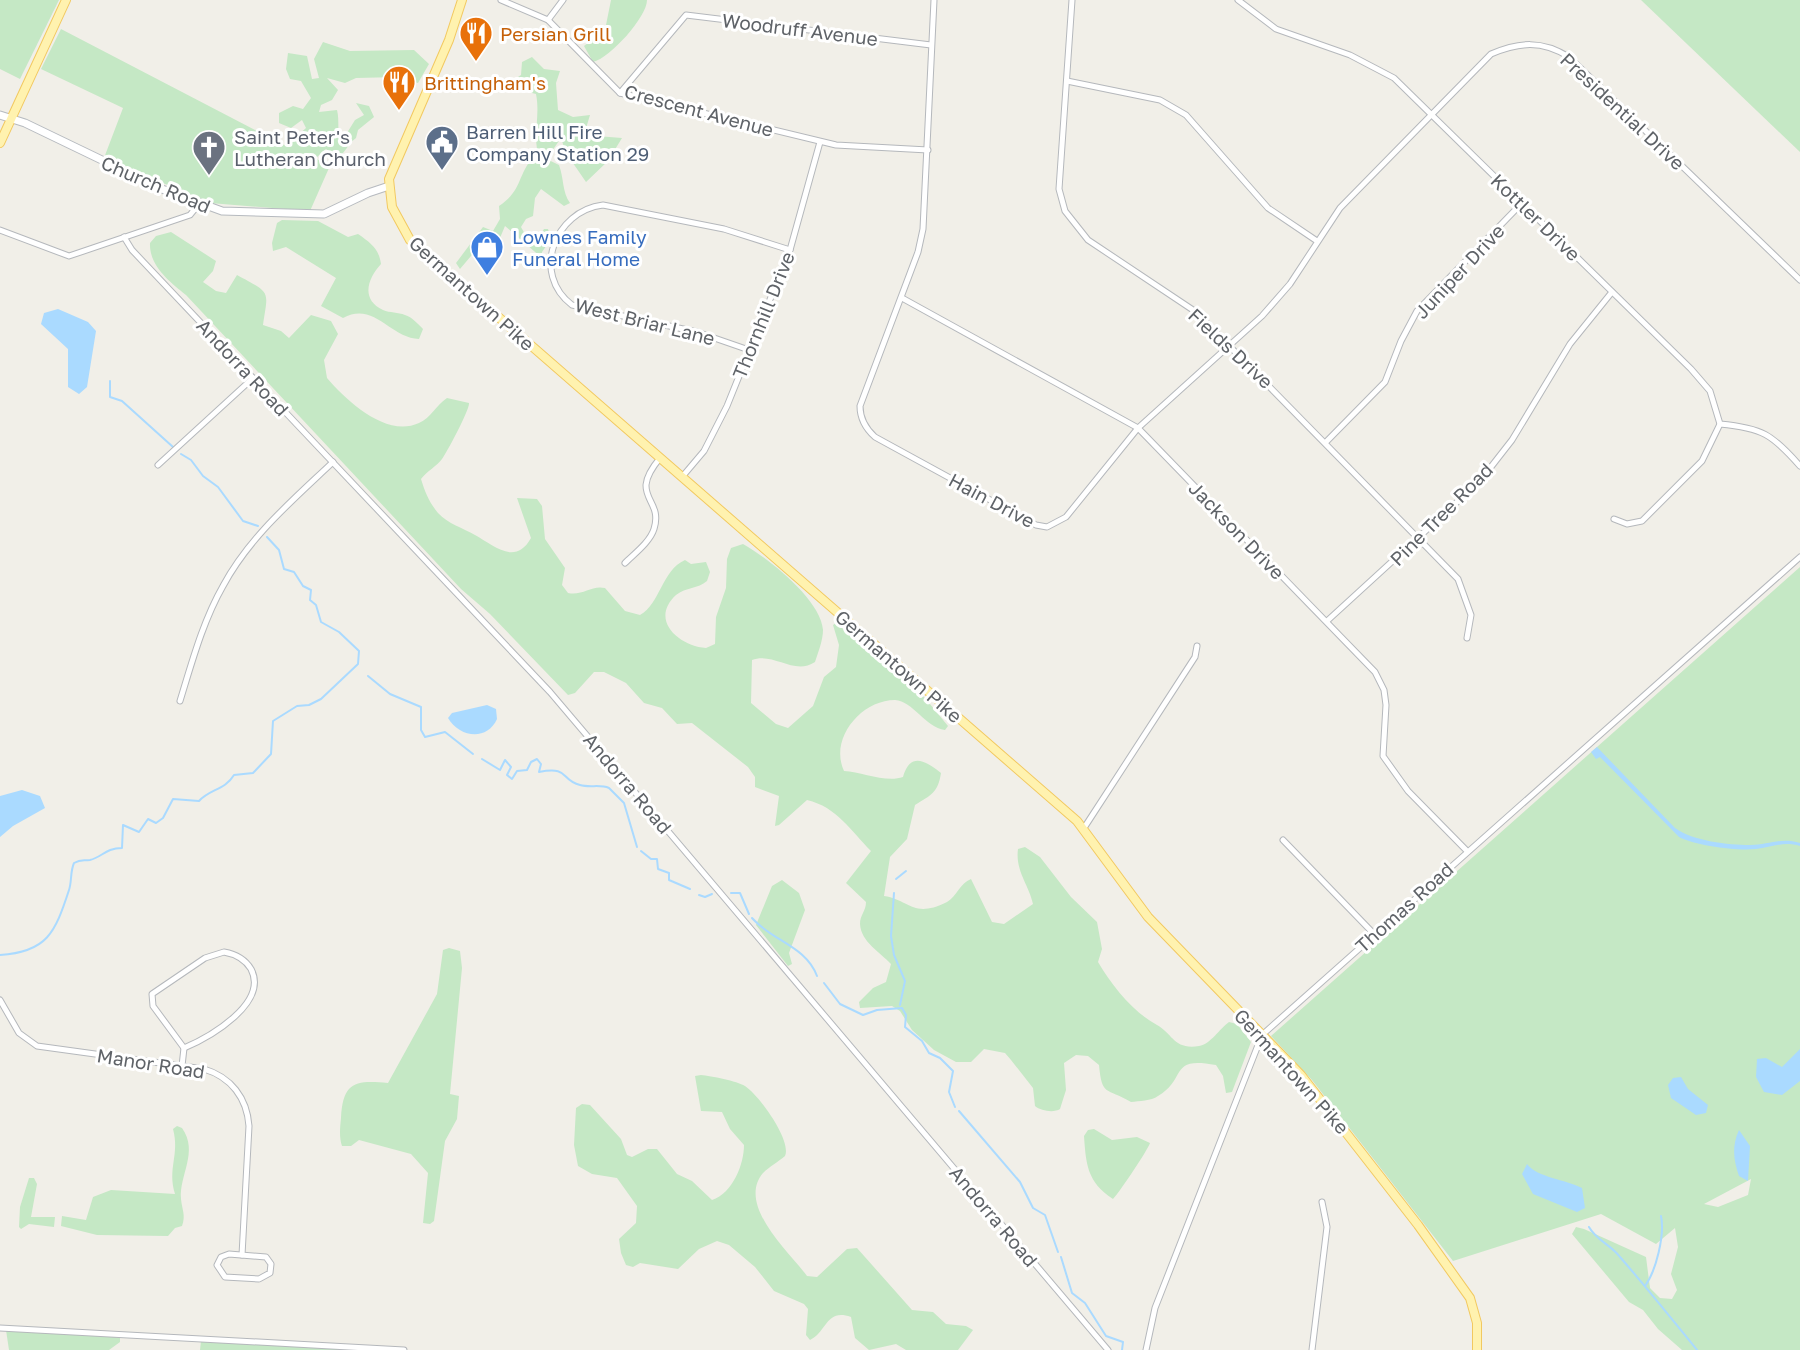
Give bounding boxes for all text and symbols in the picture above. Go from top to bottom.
street label: Woodruff Avenue [721,8,879,50]
restaurant icon: Persian Grill [457,14,495,63]
place label: Persian Grill [500,22,611,45]
street label: Presidential Drive [1556,48,1690,174]
restaurant icon: Brittingham's [380,63,418,112]
place label: Brittingham's [424,71,546,94]
street label: Crescent Avenue [622,79,776,141]
place label: Barren Hill Fire Company Station 29 [466,120,649,165]
public building icon: Barren Hill Fire Company Station 29 [423,123,461,172]
place label: Saint Peter's Lutheran Church [234,125,386,170]
church icon: Saint Peter's Lutheran Church [190,128,228,177]
street label: Church Road [98,151,214,217]
street label: Kottler Drive [1487,169,1585,265]
street label: Juniper Drive [1409,219,1509,323]
place label: Lownes Family Funeral Home [512,225,647,270]
shop icon: Lownes Family Funeral Home [468,228,506,277]
street label: Germantown Pike [405,231,539,355]
street label: Thornhill Drive [727,248,799,382]
street label: West Briar Lane [573,292,717,350]
street label: Fields Drive [1184,303,1278,393]
street label: Andorra Road [192,314,294,420]
street label: Pine Tree Road [1385,458,1497,570]
street label: Hain Drive [945,468,1039,532]
street label: Jackson Drive [1184,476,1290,584]
street label: Germantown Pike [831,605,967,727]
street label: Andorra Road [579,728,677,838]
street label: Thomas Road [1350,857,1458,957]
street label: Germantown Pike [1230,1004,1354,1138]
street label: Manor Road [95,1043,207,1083]
street label: Andorra Road [945,1161,1043,1271]

